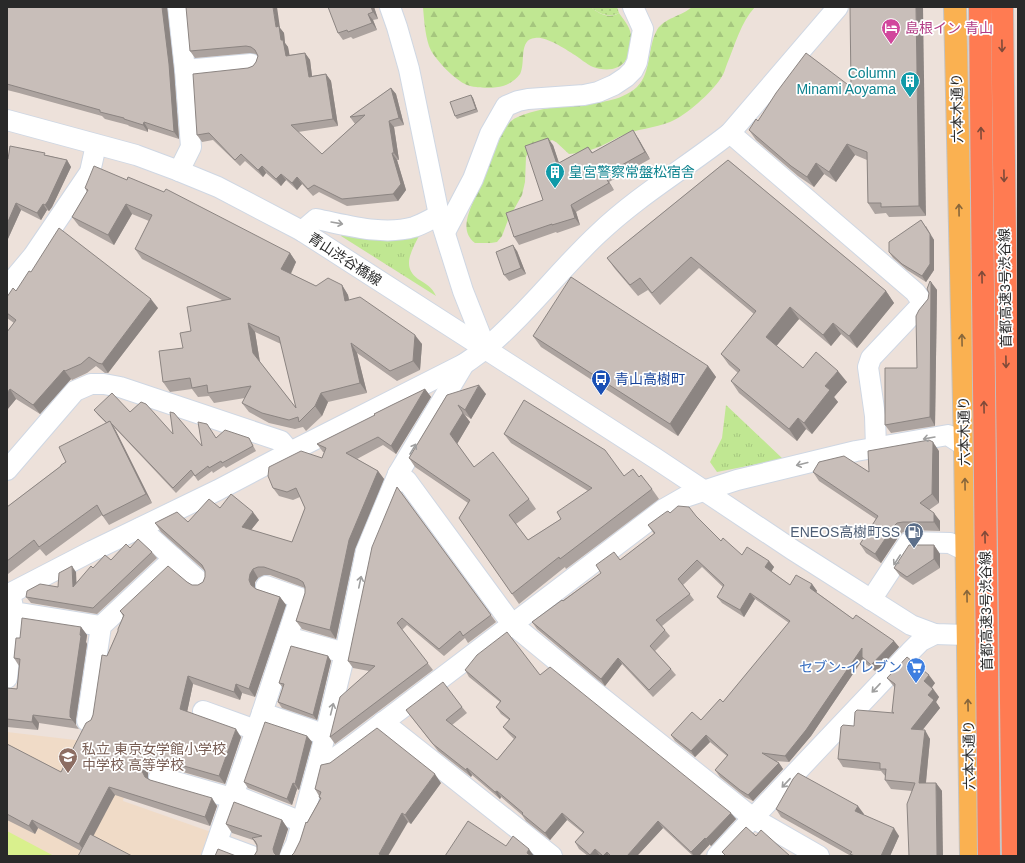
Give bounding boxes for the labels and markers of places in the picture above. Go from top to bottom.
hotel icon: 島根イン 青山 [880,17,902,45]
place label: 島根イン 青山 [905,20,993,36]
place label: Column Minami Aoyama [796,65,896,97]
building icon: Column Minami Aoyama [899,70,921,98]
building icon: 皇宮警察常盤松宿舎 [544,161,566,189]
place label: 皇宮警察常盤松宿舎 [569,164,695,180]
bus stop icon: 青山高樹町 [590,368,612,396]
place label: 青山高樹町 [615,371,685,387]
fuel station icon: ENEOS高樹町SS [903,521,925,549]
place label: ENEOS高樹町SS [790,524,900,540]
supermarket icon: セブン-イレブン [905,656,927,684]
place label: セブン-イレブン [799,659,902,675]
place label: 私立 東京女学館小学校 中学校 高等学校 [82,741,226,773]
school or university icon: 私立 東京女学館小学校 中学校 高等学校 [57,746,79,774]

